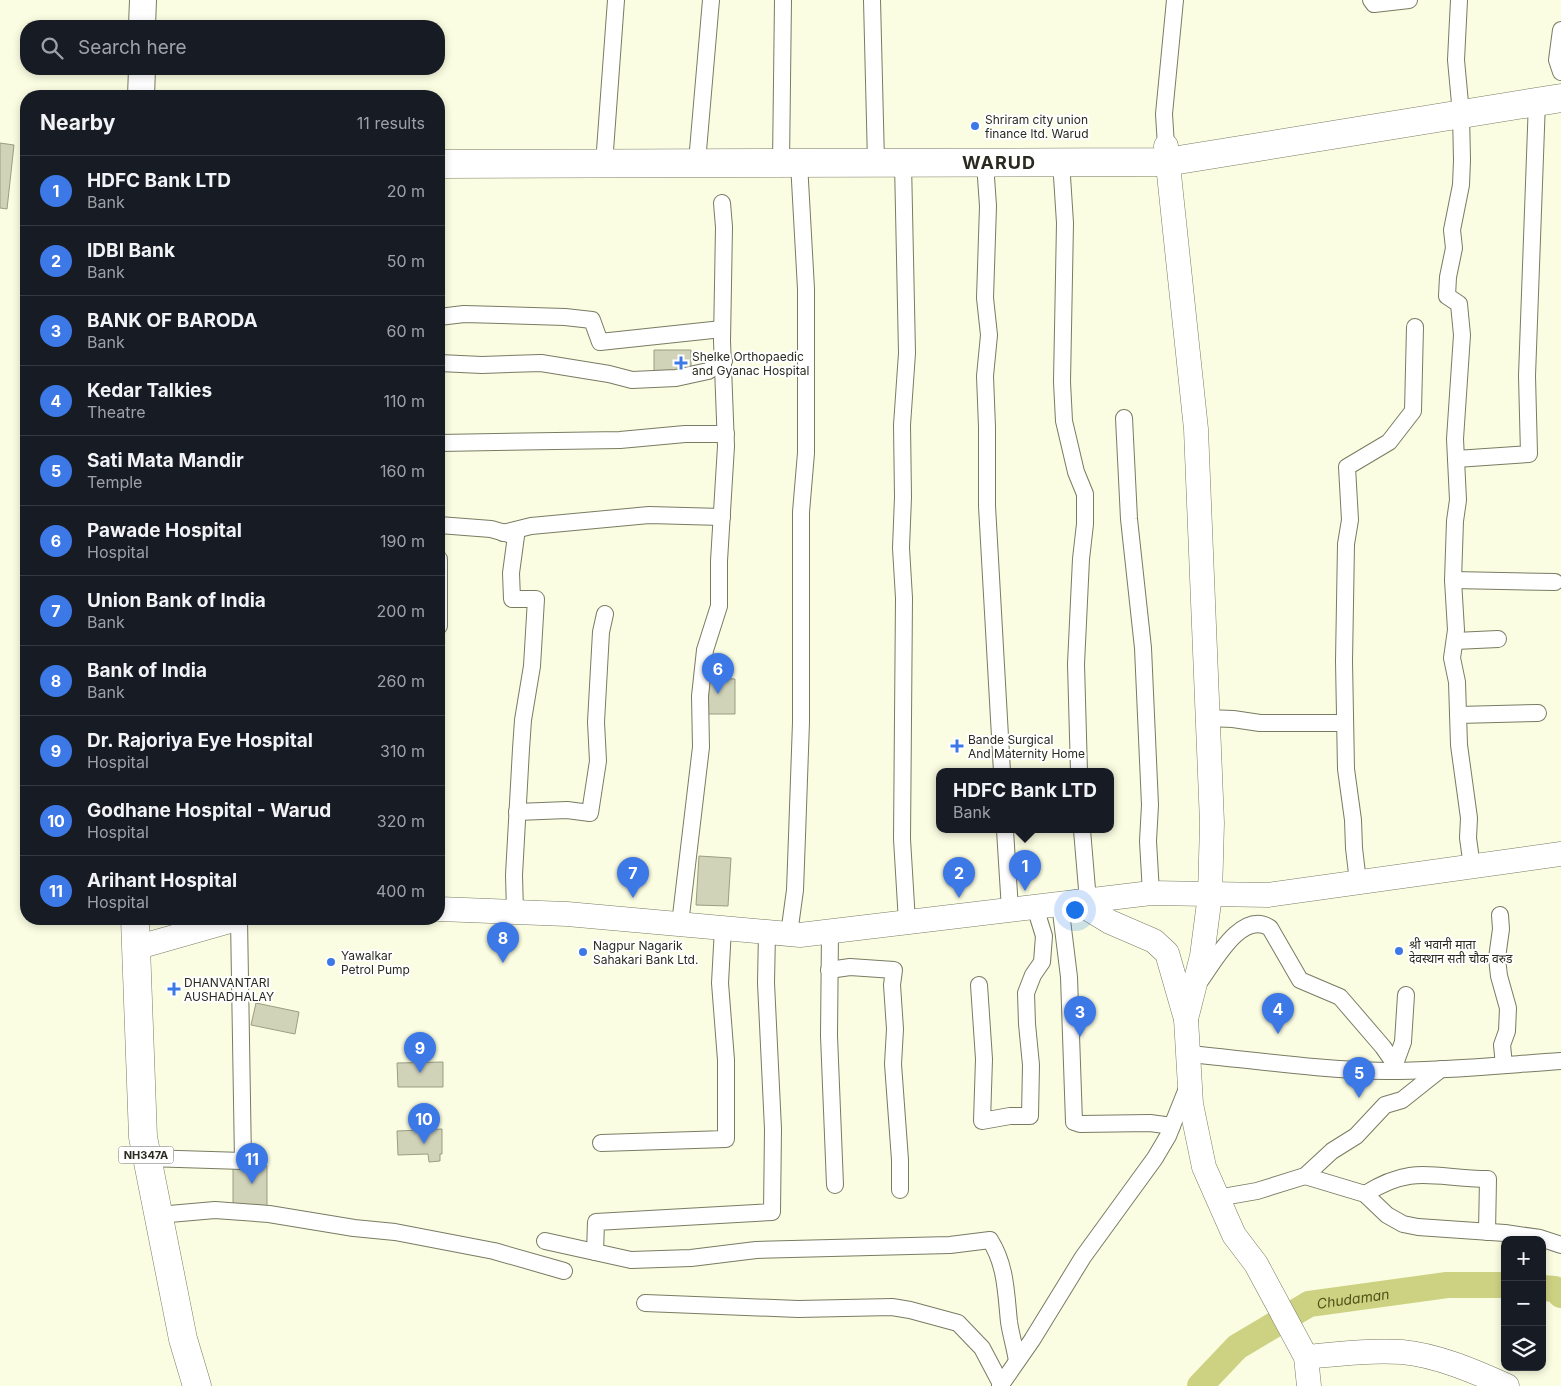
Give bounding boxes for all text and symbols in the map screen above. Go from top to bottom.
search box [20,20,445,75]
icon: search [38,34,66,62]
text: Search here [78,36,187,59]
text: Nearby [40,110,115,135]
place label: Shriram city union finance ltd. Warud [985,112,1088,141]
text: 11 results [357,113,425,133]
marker: Shriram city union finance ltd. Warud [969,120,981,132]
district label: WARUD [962,152,1036,173]
text: HDFC Bank LTD [87,169,231,192]
text: 1 [53,181,59,201]
text: 20 m [387,181,425,201]
text: Bank [87,192,125,212]
text: IDBI Bank [87,239,175,262]
text: 2 [51,251,61,271]
text: 50 m [387,251,425,271]
text: Bank [87,262,125,282]
text: BANK OF BARODA [87,309,258,332]
text: 3 [51,321,61,341]
text: 60 m [386,321,425,341]
text: Bank [87,332,125,352]
place label: Shelke Orthopaedic and Gyanac Hospital [692,349,809,378]
marker: Shelke Orthopaedic and Gyanac Hospital [674,356,688,370]
text: Kedar Talkies [87,379,212,402]
text: 4 [51,391,61,411]
text: 110 m [383,391,425,411]
text: Theatre [87,402,146,422]
text: Sati Mata Mandir [87,449,244,472]
text: 5 [51,461,61,481]
text: 160 m [380,461,425,481]
text: Temple [87,472,142,492]
text: Pawade Hospital [87,519,242,542]
text: 6 [51,531,61,551]
text: 190 m [380,531,425,551]
text: Hospital [87,542,149,562]
text: Union Bank of India [87,589,266,612]
text: 7 [51,601,61,621]
text: 200 m [377,601,425,621]
text: Bank [87,612,125,632]
pin: 6 [702,653,734,694]
text: Bank of India [87,659,207,682]
text: 8 [51,671,61,691]
text: 260 m [377,671,425,691]
text: Bank [87,682,125,702]
text: Dr. Rajoriya Eye Hospital [87,729,313,752]
place label: Bande Surgical And Maternity Home [968,732,1085,761]
marker: Bande Surgical And Maternity Home [950,739,964,753]
text: 9 [51,741,61,761]
text: 310 m [380,741,425,761]
text: Hospital [87,752,149,772]
popup [936,768,1114,833]
text: HDFC Bank LTD [953,779,1097,802]
text: Godhane Hospital - Warud [87,799,331,822]
text: Bank [953,802,991,822]
text: 10 [47,811,65,831]
text: 320 m [377,811,425,831]
text: Hospital [87,822,149,842]
pin: 1 [1009,850,1041,891]
pin: 7 [617,857,649,898]
pin: 2 [943,857,975,898]
text: Arihant Hospital [87,869,237,892]
text: 11 [49,881,63,901]
text: 400 m [376,881,425,901]
text: Hospital [87,892,149,912]
your location [1062,897,1088,923]
pin: 8 [487,922,519,963]
place label: श्री भवानी माता देवस्थान सती चौक वरुड [1409,937,1513,966]
place label: Nagpur Nagarik Sahakari Bank Ltd. [593,938,698,967]
marker: श्री भवानी माता देवस्थान सती चौक वरुड [1393,945,1405,957]
marker: Nagpur Nagarik Sahakari Bank Ltd. [577,946,589,958]
place label: Yawalkar Petrol Pump [341,948,410,977]
marker: Yawalkar Petrol Pump [325,956,337,968]
place label: DHANVANTARI AUSHADHALAY [184,975,274,1004]
marker: DHANVANTARI AUSHADHALAY [168,983,180,995]
pin: 4 [1262,993,1294,1034]
pin: 3 [1064,996,1096,1037]
pin: 9 [404,1032,436,1073]
pin: 5 [1343,1057,1375,1098]
pin: 10 [408,1103,440,1144]
pin: 11 [236,1143,268,1184]
road number: NH347A [118,1146,174,1164]
map controls [1501,1236,1546,1371]
button: + [1501,1236,1546,1281]
button: − [1501,1281,1546,1326]
water label: Chudaman [1316,1285,1390,1311]
button: layers [1501,1326,1546,1371]

